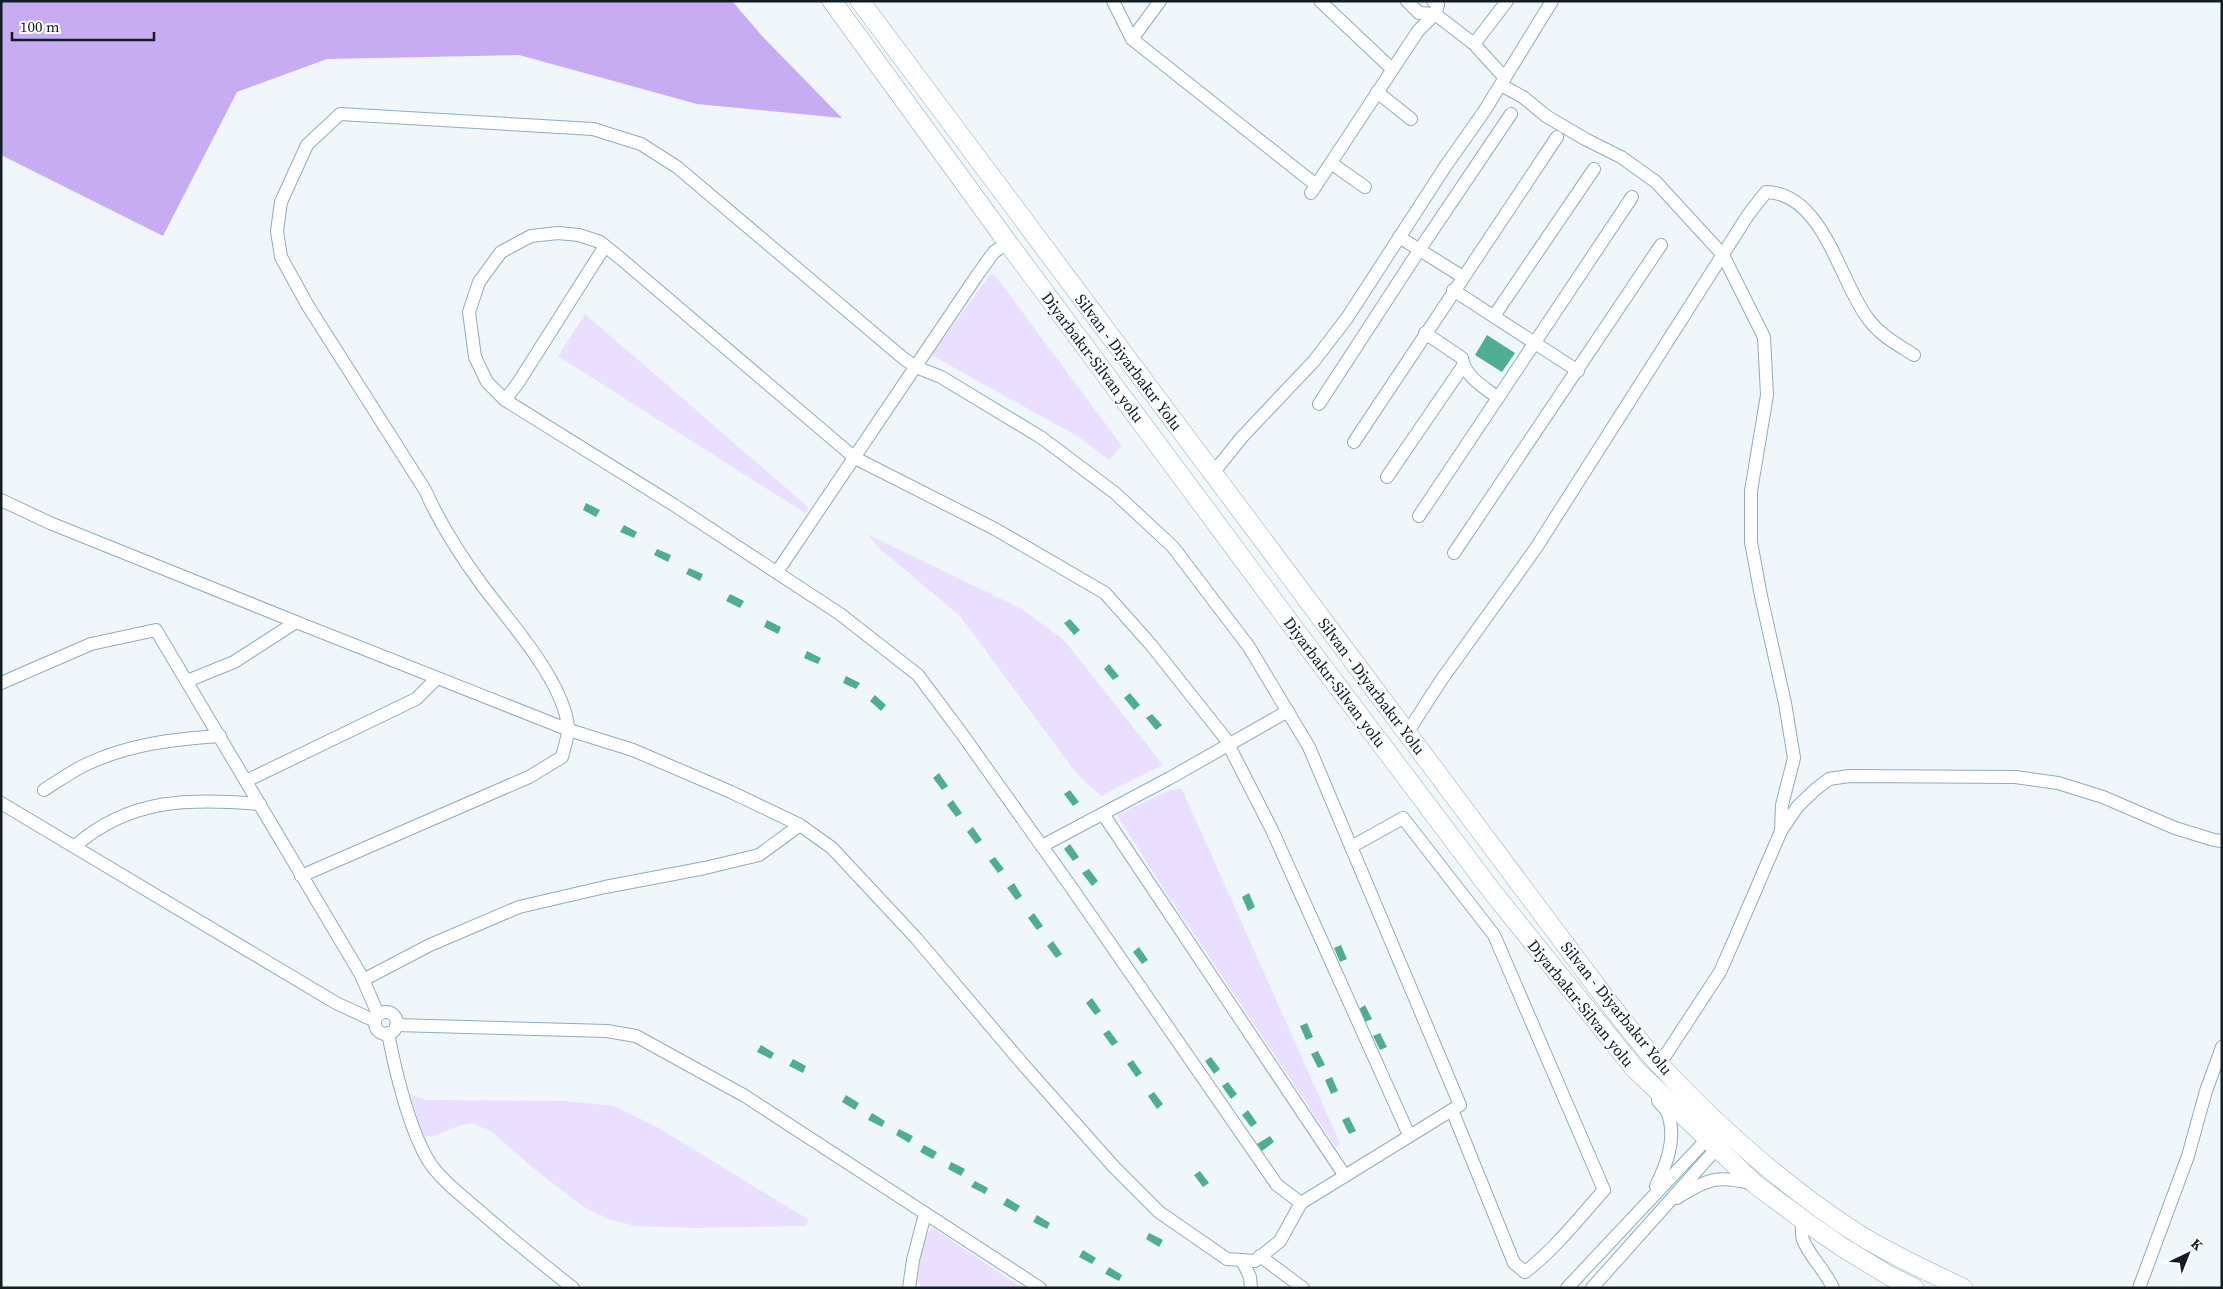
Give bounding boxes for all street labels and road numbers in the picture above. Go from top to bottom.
street label: Diyarbakır-Silvan yolu [1037,287,1149,427]
street label: Silvan - Diyarbakır Yolu [1070,289,1188,435]
street label: Diyarbakır-Silvan yolu [1279,612,1391,752]
street label: Silvan - Diyarbakır Yolu [1313,613,1431,759]
street label: Diyarbakır-Silvan yolu [1523,935,1639,1071]
street label: Silvan - Diyarbakır Yolu [1556,936,1678,1080]

